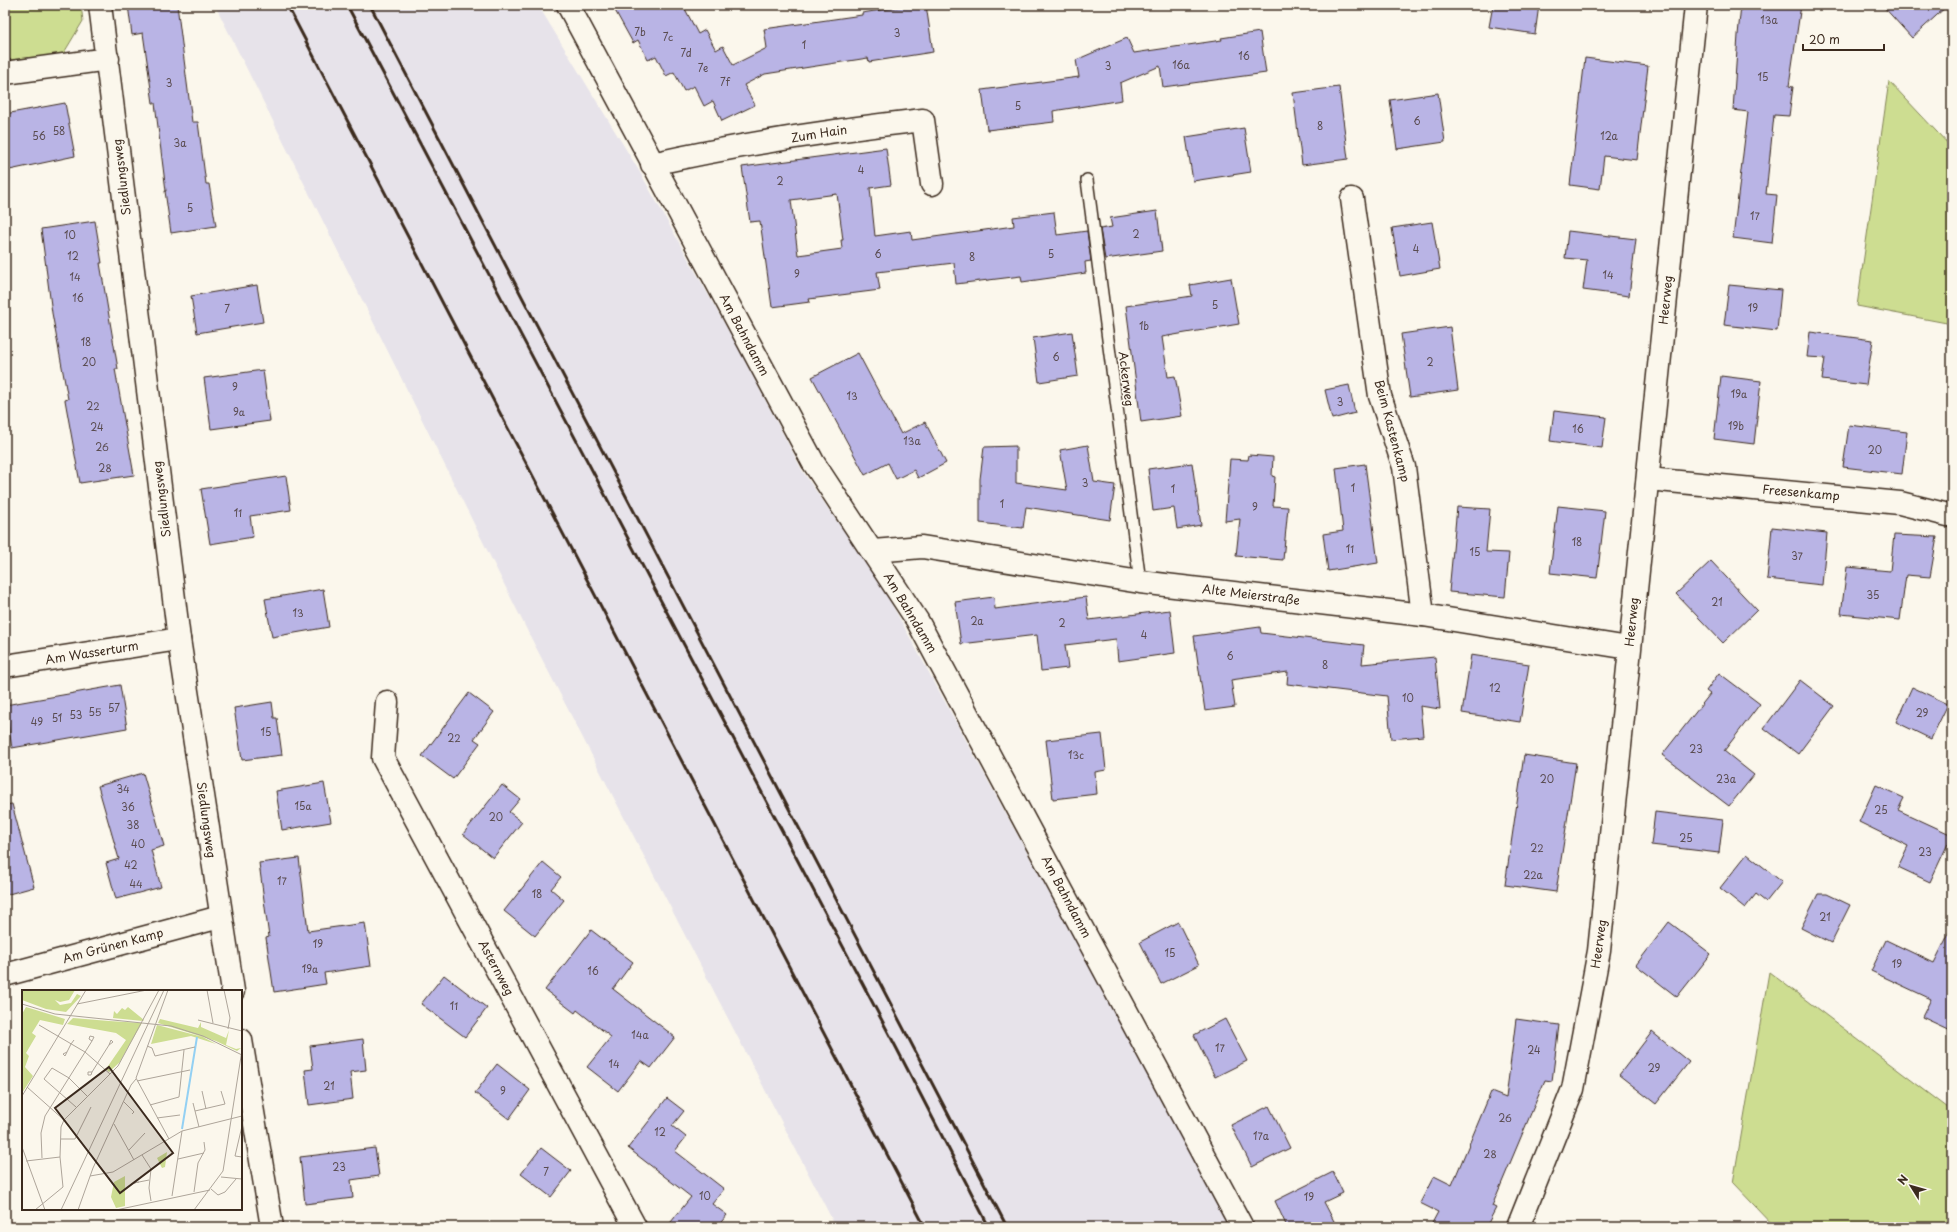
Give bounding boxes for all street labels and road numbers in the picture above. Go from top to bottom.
street label: Zum Hain [789,120,848,146]
street label: Siedlungsweg [107,138,135,216]
street label: Heerweg [1653,274,1677,325]
street label: Am Bahndamm [716,290,774,379]
street label: Ackerweg [1115,350,1139,408]
street label: Beim Kastenkamp [1371,378,1415,484]
street label: Siedlungsweg [147,460,175,538]
street label: Freesenkamp [1762,480,1841,504]
street label: Am Bahndamm [880,569,942,656]
street label: Alte Meierstraße [1201,579,1301,609]
street label: Heerweg [1619,596,1643,647]
street label: Am Wasserturm [44,636,140,668]
street label: Siedlungsweg [193,781,221,859]
street label: Am Bahndamm [1038,852,1096,941]
street label: Heerweg [1586,918,1610,970]
street label: Am Grünen Kamp [60,923,165,967]
street label: Asternweg [475,937,519,999]

